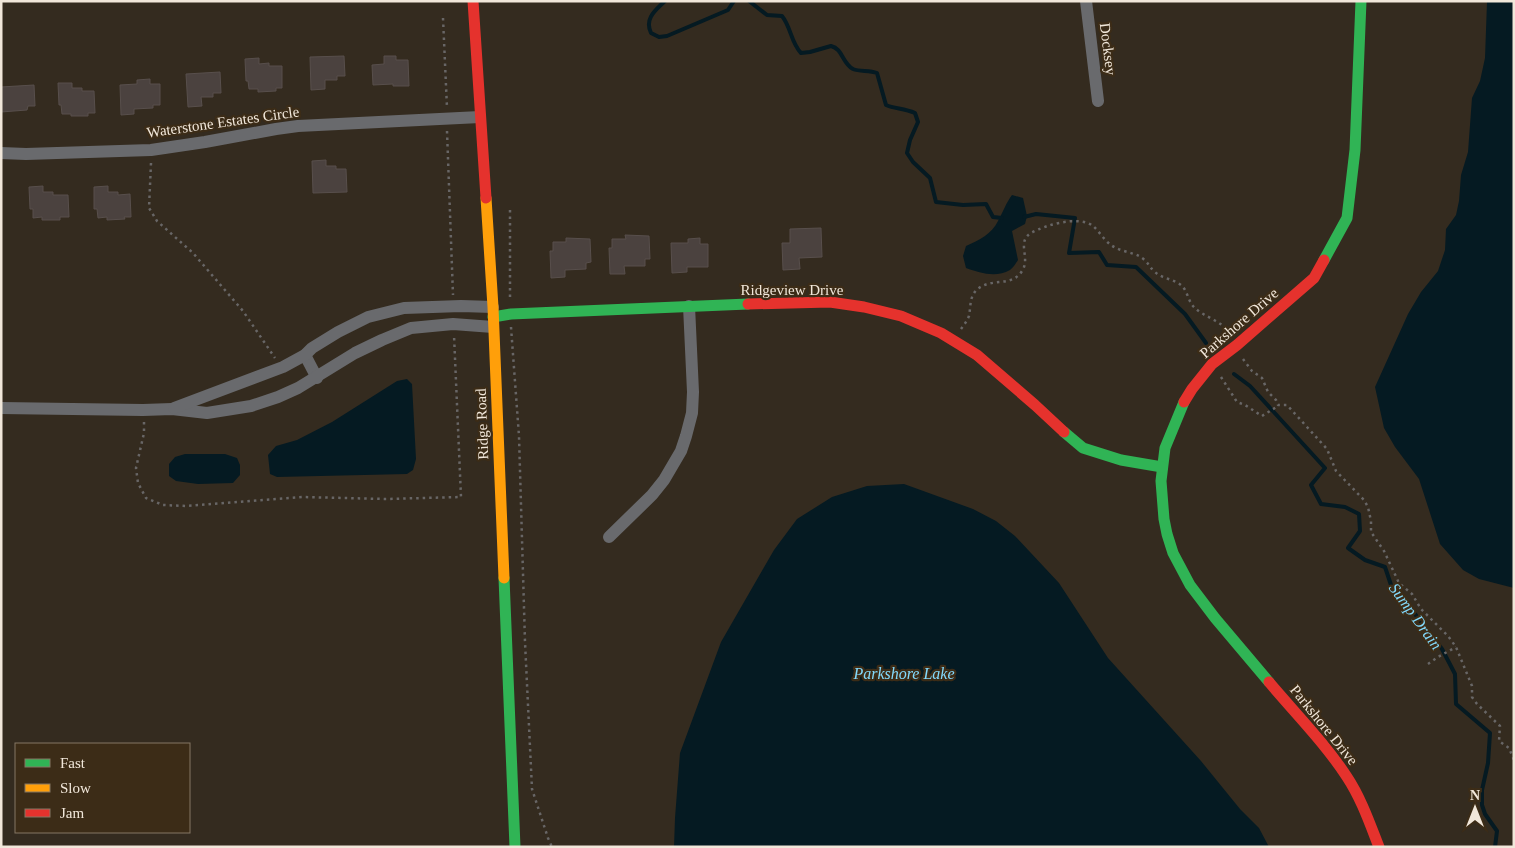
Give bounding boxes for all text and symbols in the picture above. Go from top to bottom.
street label: Docksey [1097,22,1119,77]
street label: Waterstone Estates Circle [146,103,301,141]
street label: Ridgeview Drive [741,282,844,298]
street label: Parkshore Drive [1197,285,1281,361]
street label: Ridge Road [473,388,491,460]
water label: Sump Drain [1385,580,1445,653]
water label: Parkshore Lake [852,665,955,682]
street label: Parkshore Drive [1287,682,1361,768]
legend [15,743,190,833]
text: Fast [60,755,86,771]
text: Slow [60,780,91,796]
north arrow [1450,783,1500,833]
text: N [1470,788,1480,803]
text: Jam [60,805,84,821]

